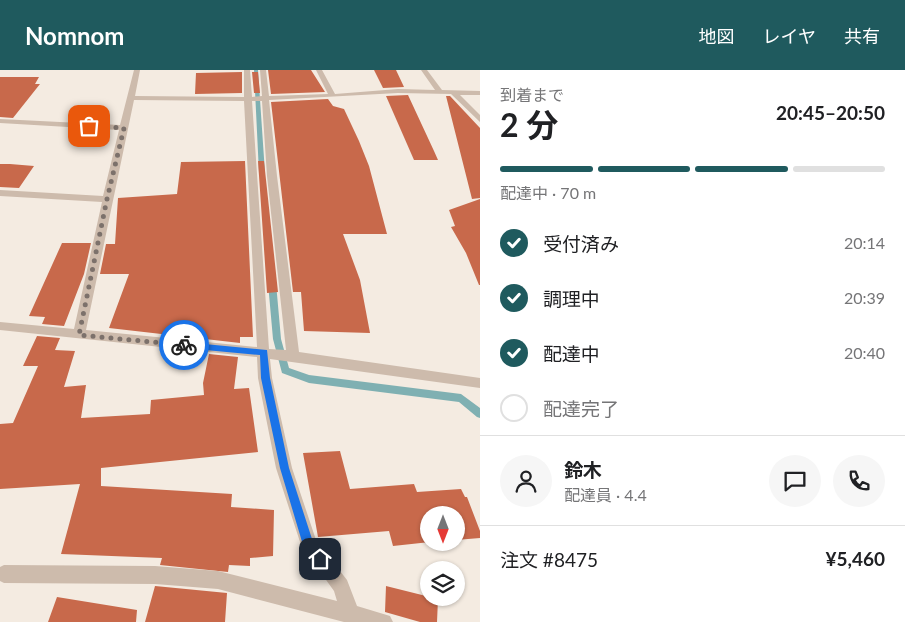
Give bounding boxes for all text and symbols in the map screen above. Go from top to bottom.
text: Nomnom [25,21,124,50]
text: 地図 [699,25,735,47]
text: レイヤ [763,25,816,47]
text: 共有 [844,25,880,47]
text: 到着まで [500,85,564,104]
text: 20:45–20:50 [776,101,885,124]
pin [68,105,110,147]
text: 2 分 [500,105,558,144]
icon: bag [75,112,103,140]
text: 配達中 · 70 m [500,183,596,202]
icon: check [500,229,528,257]
text: 受付済み [543,232,619,255]
text: 20:14 [844,233,885,252]
icon: check [500,284,528,312]
text: 調理中 [543,287,600,310]
text: 20:39 [844,288,885,307]
courier [159,320,209,370]
icon: bike [170,331,198,359]
icon: check [500,339,528,367]
text: 配達中 [543,342,600,365]
text: 20:40 [844,343,885,362]
text: 配達完了 [543,397,619,420]
button: person [500,455,552,507]
button: chat [769,455,821,507]
button: phone [833,455,885,507]
text: 鈴木 [564,458,602,481]
text: 配達員 · 4.4 [564,485,647,504]
north arrow [420,506,465,551]
map controls [420,506,465,606]
pin [299,538,341,580]
icon: home [306,545,334,573]
text: ¥5,460 [825,547,885,570]
text: 注文 #8475 [500,548,598,571]
button: layers [420,561,465,606]

